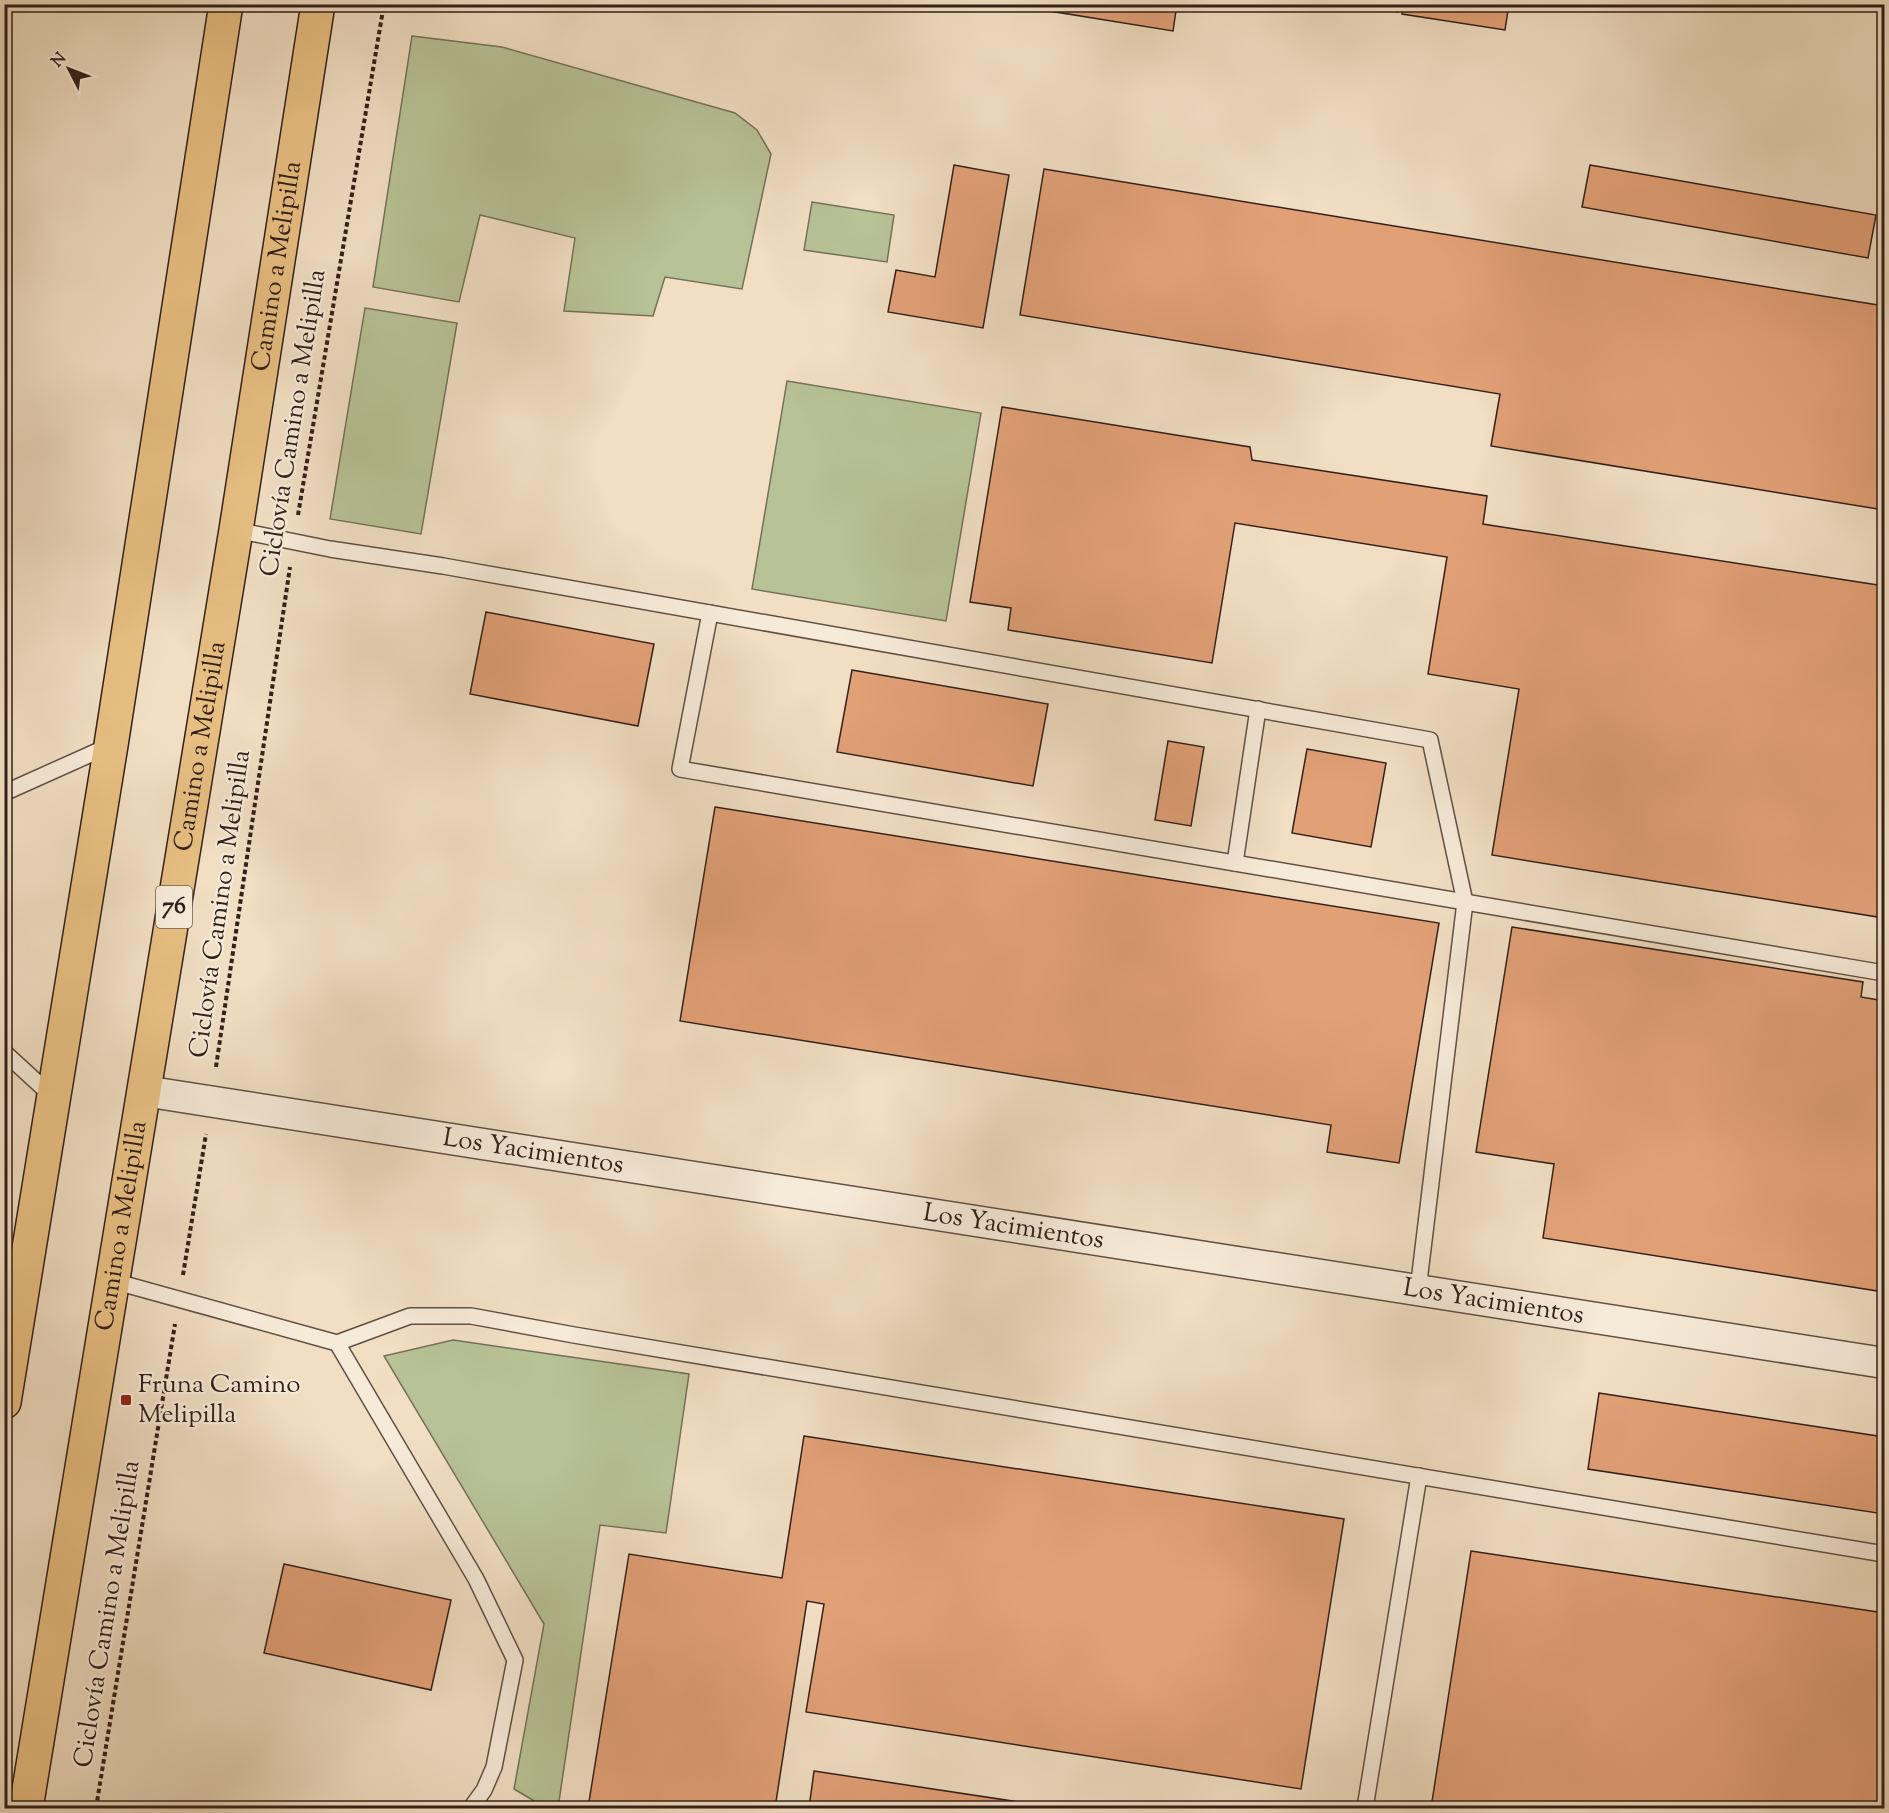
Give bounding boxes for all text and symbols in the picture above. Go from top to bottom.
north arrow [39,39,99,99]
text: N [47,48,73,73]
street label: Camino a Melipilla [242,159,312,374]
street label: Ciclovía Camino a Melipilla [251,267,337,579]
street label: Camino a Melipilla [165,638,236,854]
street label: Ciclovía Camino a Melipilla [181,748,261,1060]
road number: 76 [156,886,192,928]
street label: Camino a Melipilla [86,1118,157,1334]
street label: Los Yacimientos [440,1119,626,1184]
street label: Los Yacimientos [920,1195,1106,1259]
street label: Los Yacimientos [1401,1270,1587,1334]
place label: Fruna Camino Melipilla [138,1367,300,1434]
marker: Fruna Camino Melipilla [119,1393,133,1407]
street label: Ciclovía Camino a Melipilla [65,1458,151,1770]

